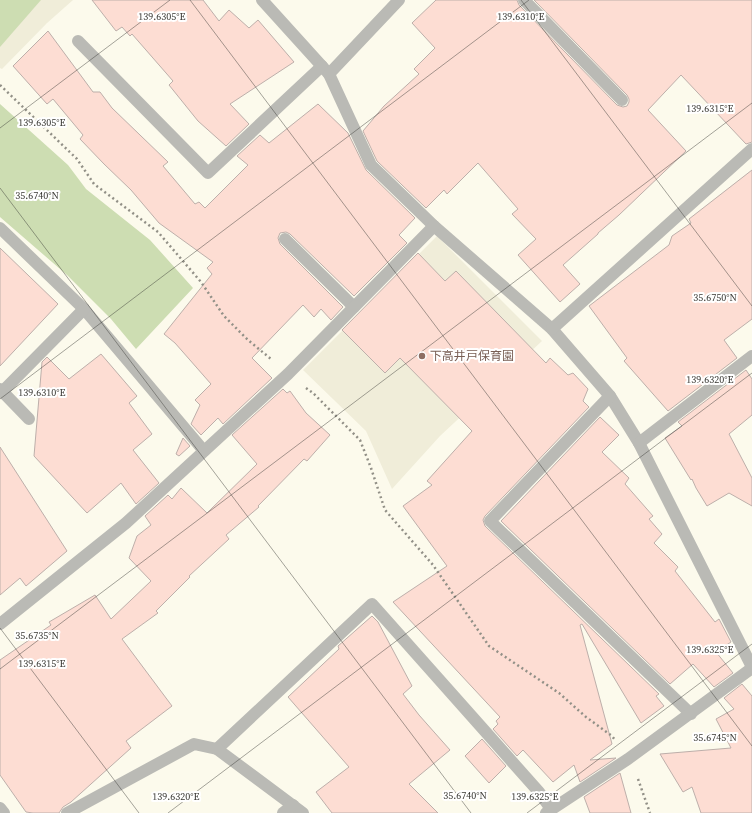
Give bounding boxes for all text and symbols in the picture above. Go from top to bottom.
text: 139.6305°E [138,10,186,23]
text: 139.6310°E [497,10,545,23]
text: 139.6315°E [686,102,734,115]
text: 139.6305°E [18,116,66,129]
text: 35.6740°N [15,189,59,202]
text: 35.6750°N [693,291,737,304]
place label: 下高井戸保育園 [430,348,514,364]
marker: 下高井戸保育園 [417,351,427,361]
text: 139.6320°E [686,373,734,386]
text: 139.6310°E [18,386,66,399]
text: 35.6735°N [15,629,59,642]
text: 139.6325°E [686,643,734,656]
text: 139.6315°E [18,657,66,670]
text: 35.6745°N [693,731,737,744]
text: 35.6740°N [443,789,487,802]
text: 139.6320°E [152,790,200,803]
text: 139.6325°E [511,790,559,803]

